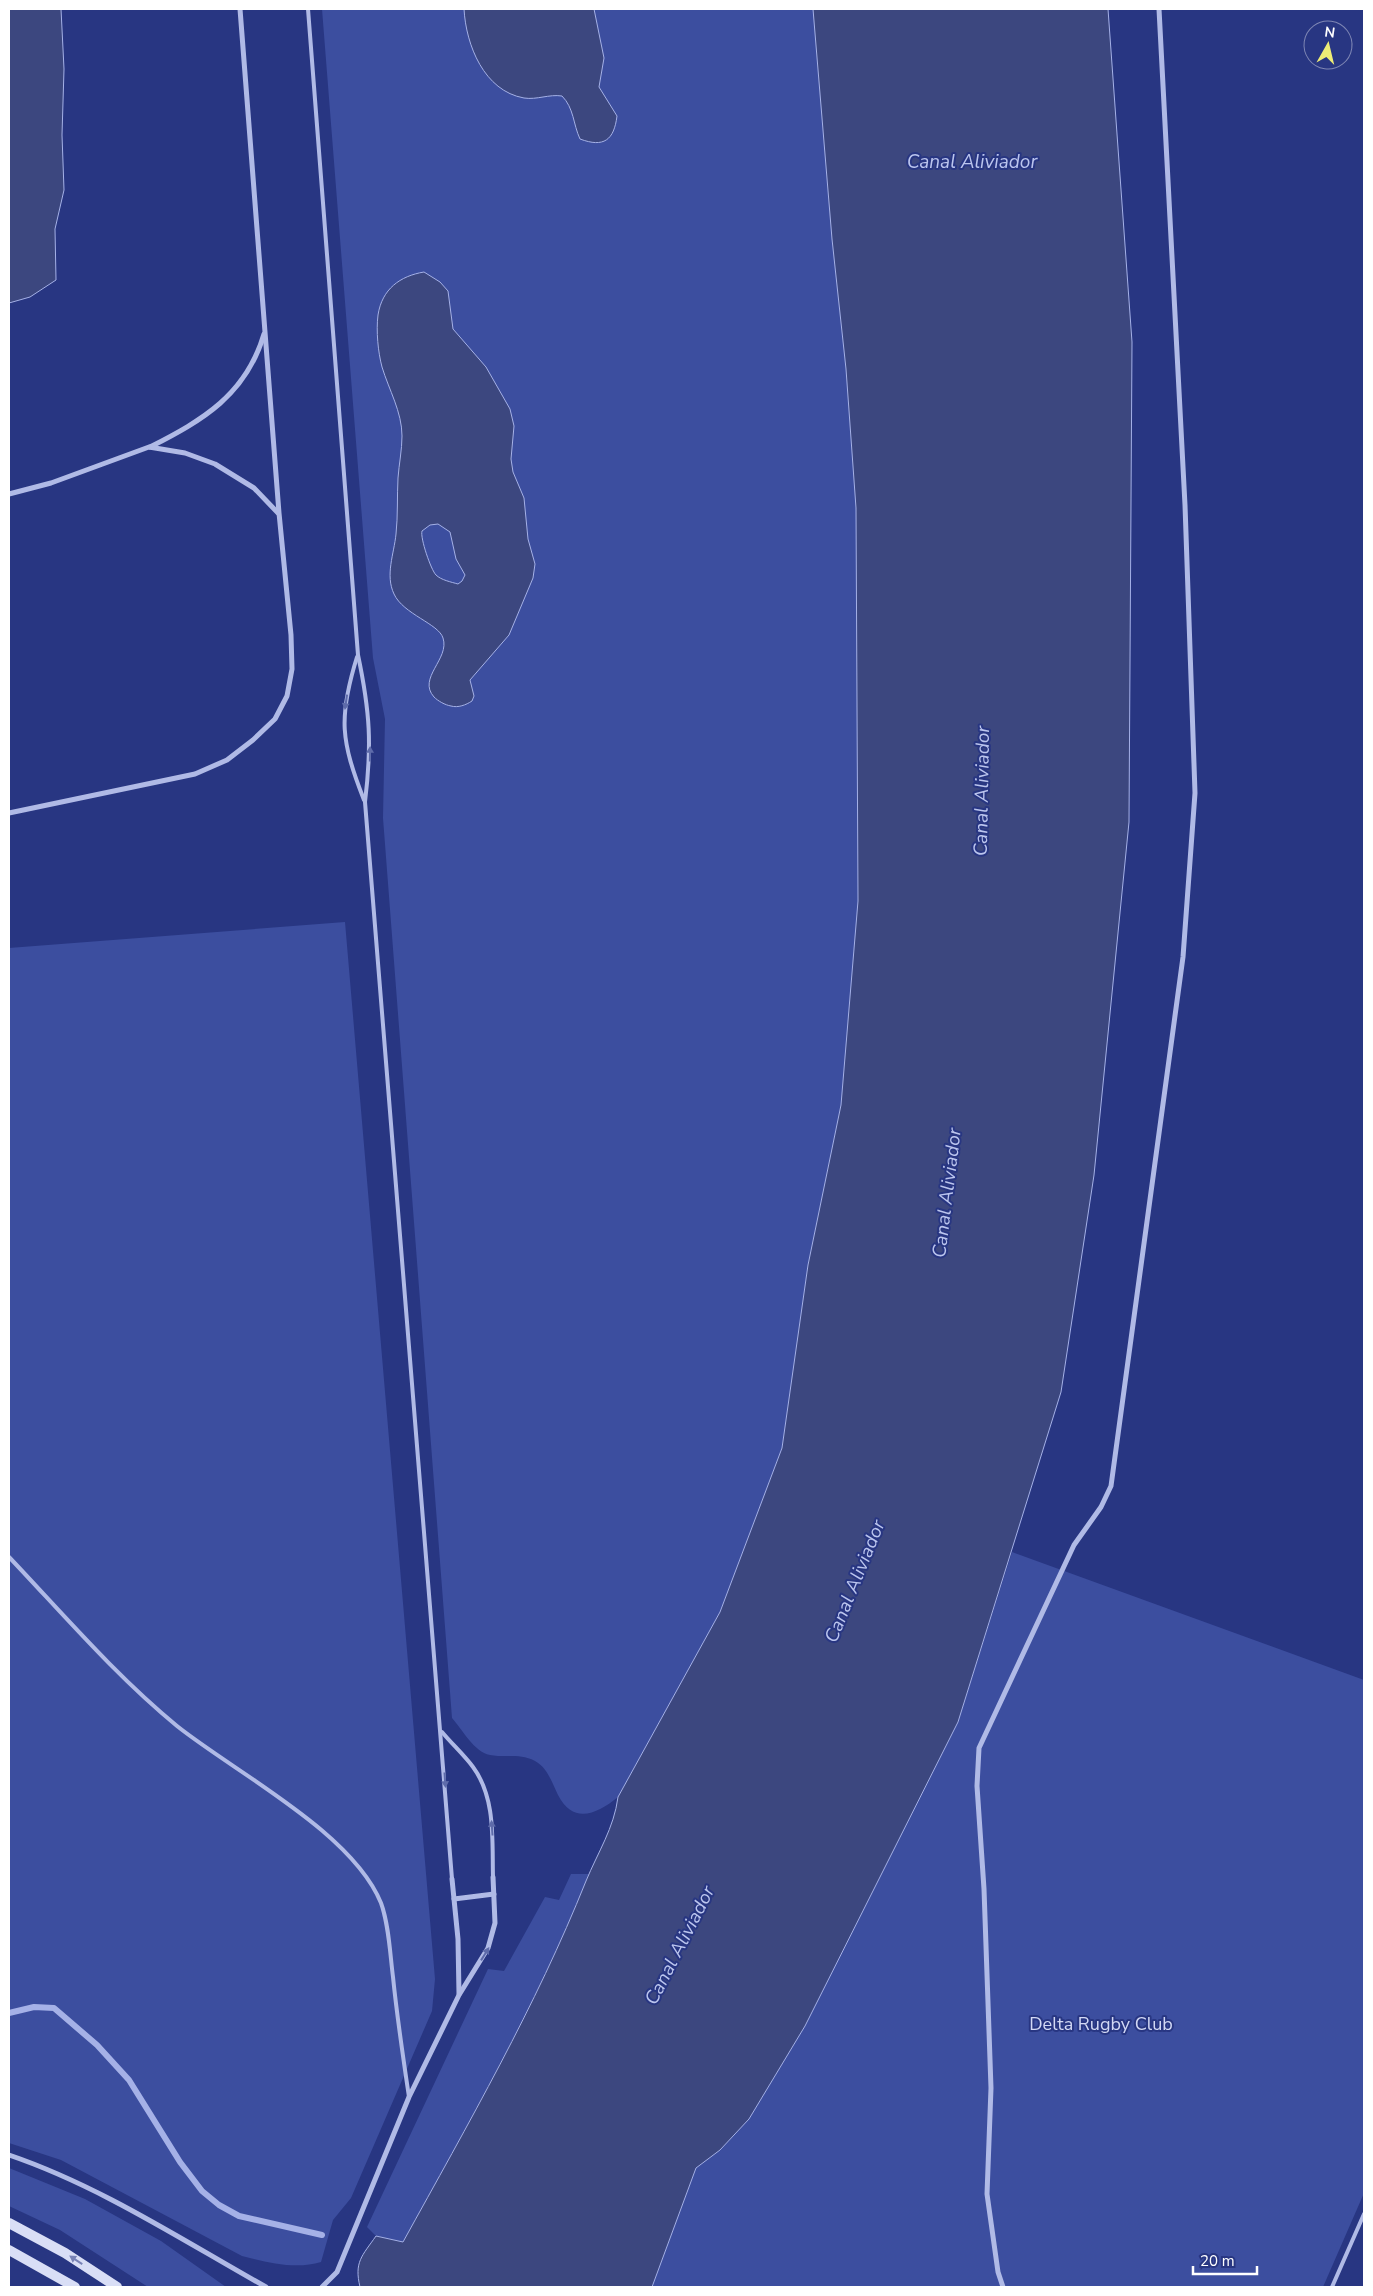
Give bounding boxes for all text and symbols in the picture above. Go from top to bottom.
north arrow [1303,20,1353,70]
text: N [1323,22,1336,43]
water label: Canal Aliviador [907,149,1038,175]
one-way arrow [342,695,350,711]
water label: Canal Aliviador [968,724,996,856]
one-way arrow [366,746,374,762]
water label: Canal Aliviador [926,1126,968,1259]
water label: Canal Aliviador [818,1515,892,1647]
one-way arrow [442,1773,450,1789]
one-way arrow [487,1820,495,1836]
water label: Canal Aliviador [639,1880,722,2010]
one-way arrow [480,1947,489,1960]
park label: Delta Rugby Club [1029,2012,1173,2036]
scale bar [1193,2244,1257,2276]
text: 20 m [1200,2251,1235,2271]
one-way arrow [70,2255,83,2265]

